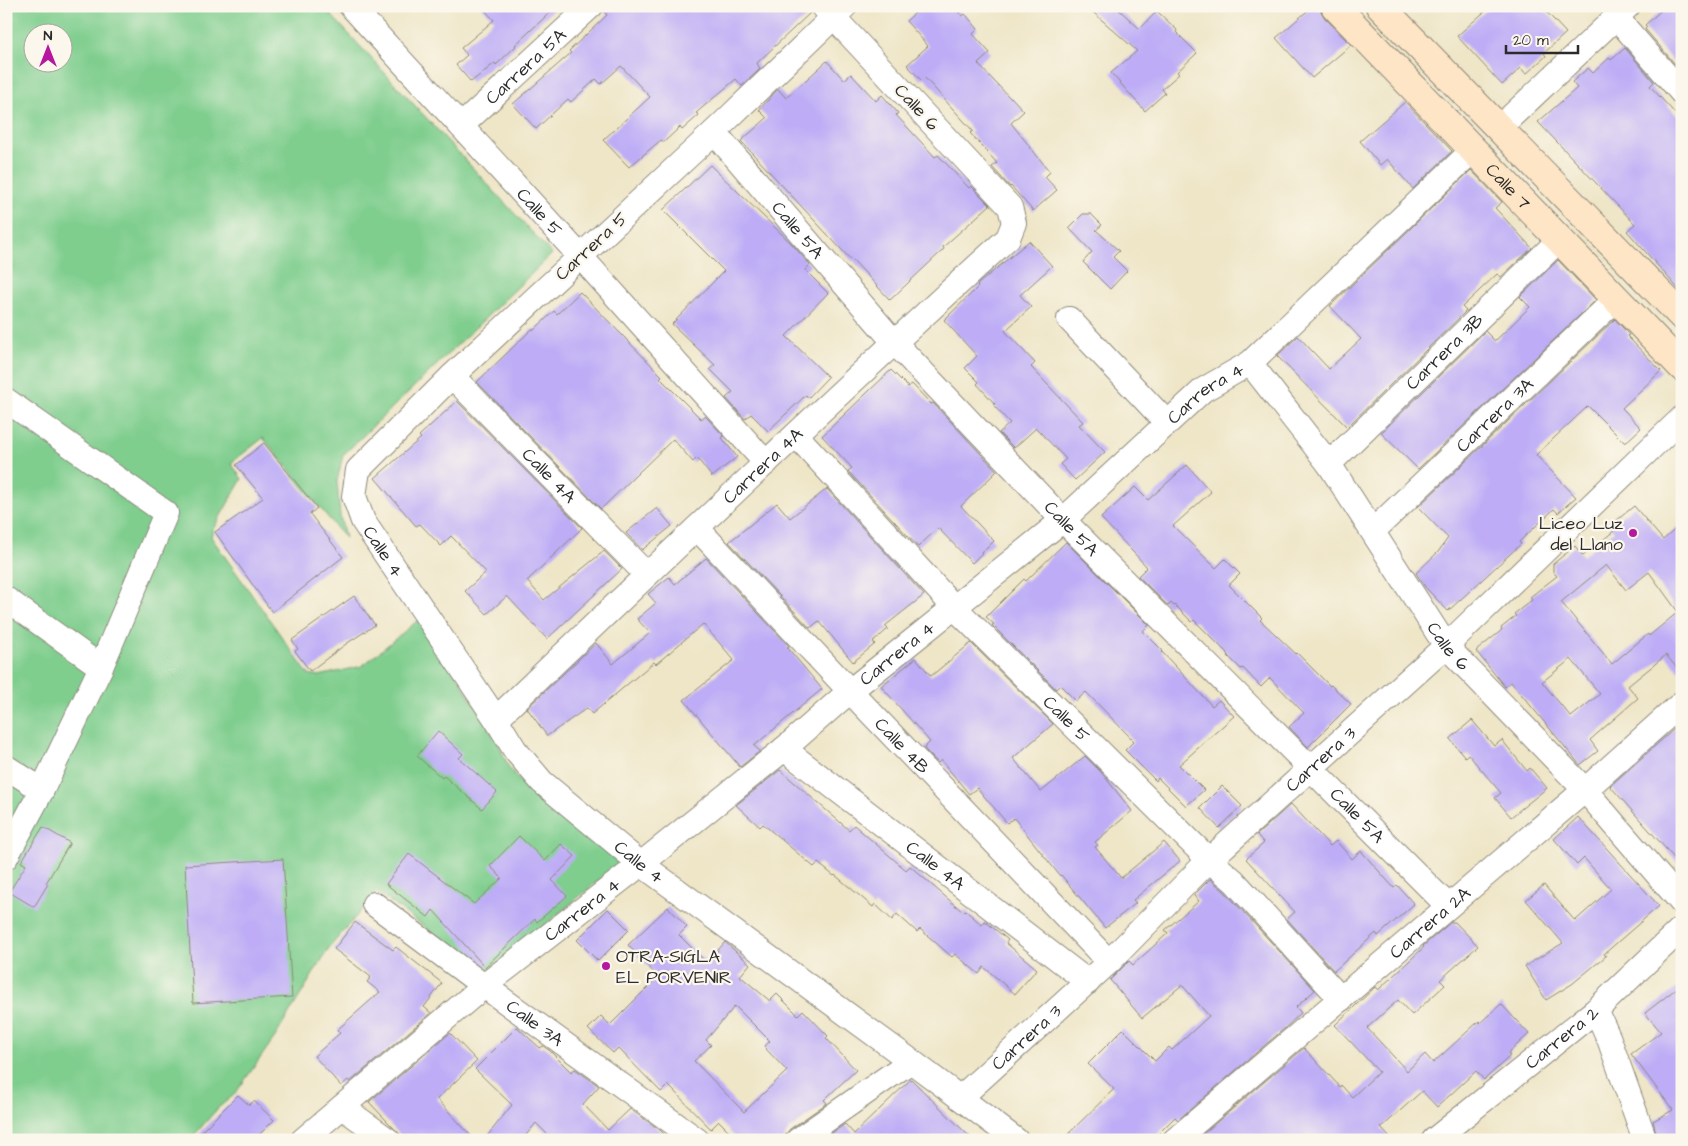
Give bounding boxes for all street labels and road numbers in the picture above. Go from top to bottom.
street label: Carrera 5A [480,23,572,111]
street label: Calle 6 [888,78,945,136]
street label: Calle 7 [1480,158,1536,215]
street label: Calle 5 [511,182,568,242]
street label: Calle 5A [766,196,830,265]
street label: Carrera 5 [550,206,633,286]
street label: Carrera 3B [1400,308,1489,396]
street label: Carrera 4 [1162,357,1249,430]
street label: Carrera 3A [1451,372,1539,458]
street label: Carrera 4A [718,422,809,510]
street label: Calle 4A [516,442,582,509]
street label: Calle 5A [1038,495,1105,562]
street label: Calle 4 [357,521,409,582]
street label: Carrera 4 [854,616,940,692]
street label: Calle 6 [1421,617,1475,676]
street label: Calle 5 [1037,690,1095,748]
street label: Calle 4B [869,712,935,780]
street label: Carrera 3 [1280,721,1362,798]
street label: Calle 5A [1324,782,1391,849]
street label: Calle 4 [609,835,669,890]
street label: Calle 4A [901,835,970,897]
street label: Carrera 4 [539,873,626,948]
street label: Carrera 2A [1384,881,1477,965]
street label: Calle 3A [501,994,569,1053]
street label: Carrera 3 [986,999,1067,1076]
street label: Carrera 2 [1520,1000,1605,1075]

